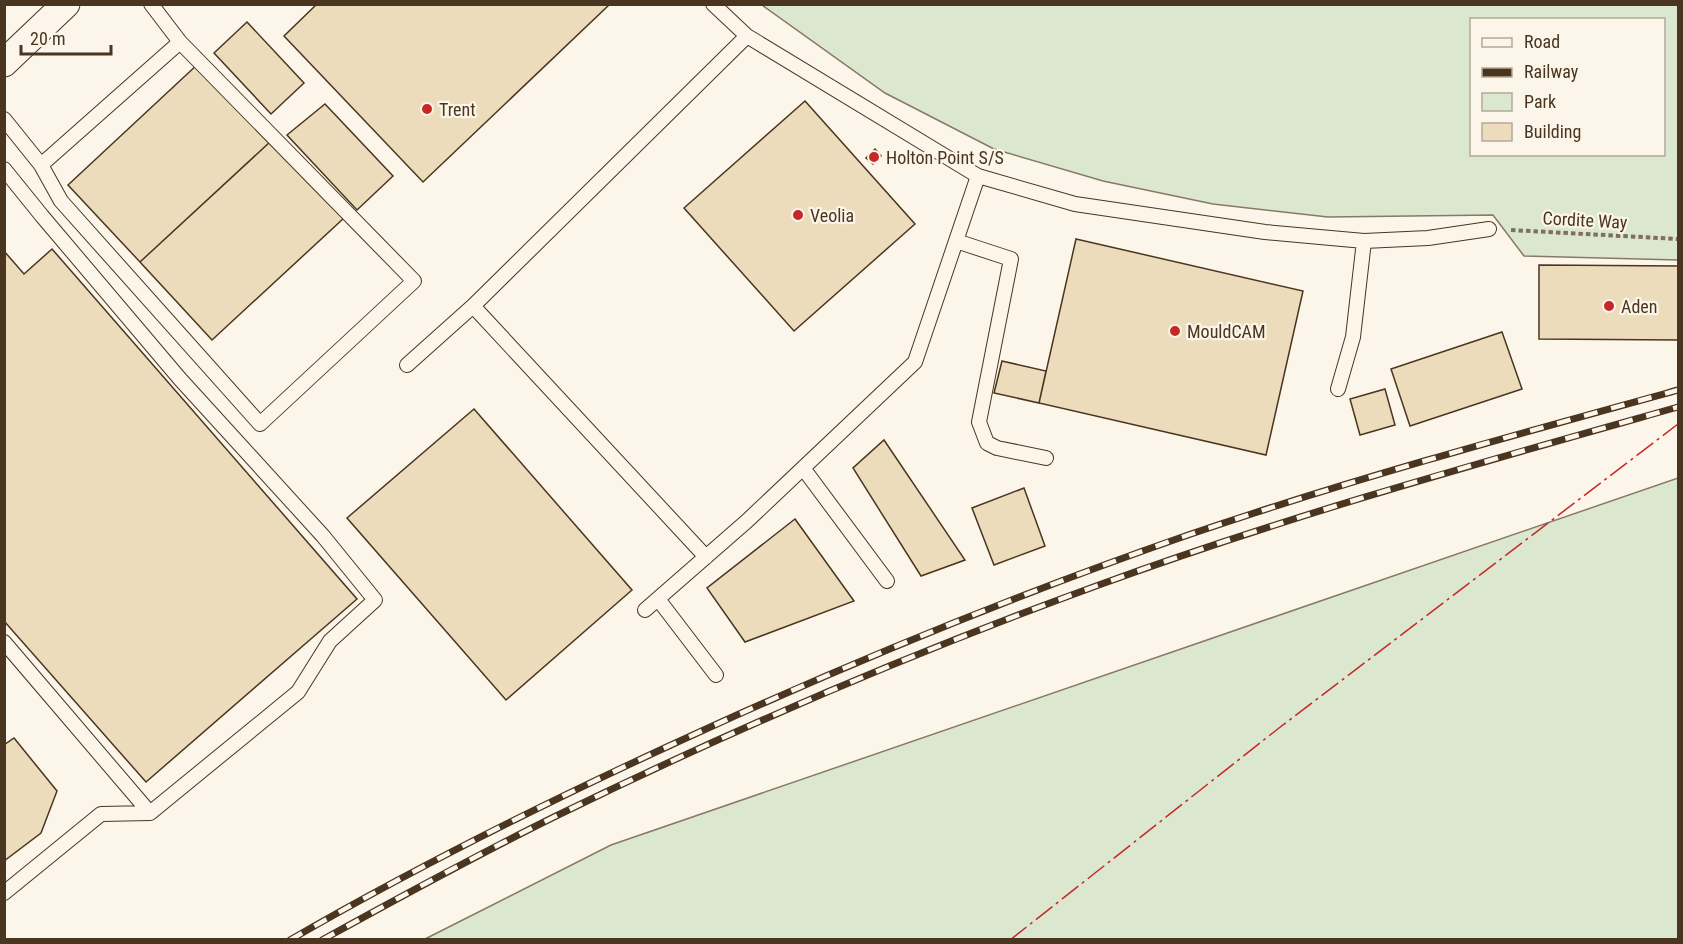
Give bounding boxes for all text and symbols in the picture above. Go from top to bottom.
scale bar [21,18,111,56]
legend [1470,18,1665,156]
text: 20 m [30,28,65,49]
text: Road [1524,31,1560,52]
text: Railway [1524,61,1579,82]
text: Park [1524,91,1556,112]
place label: Trent [439,99,476,120]
marker: Trent [420,102,434,116]
text: Building [1524,121,1581,142]
place label: Holton Point S/S [886,147,1004,168]
marker: Holton Point S/S [867,150,881,164]
place label: Veolia [810,205,854,226]
street label: Cordite Way [1542,207,1628,233]
marker: Veolia [791,208,805,222]
place label: Aden [1621,296,1657,317]
marker: Aden [1602,299,1616,313]
place label: MouldCAM [1187,321,1266,342]
marker: MouldCAM [1168,324,1182,338]

